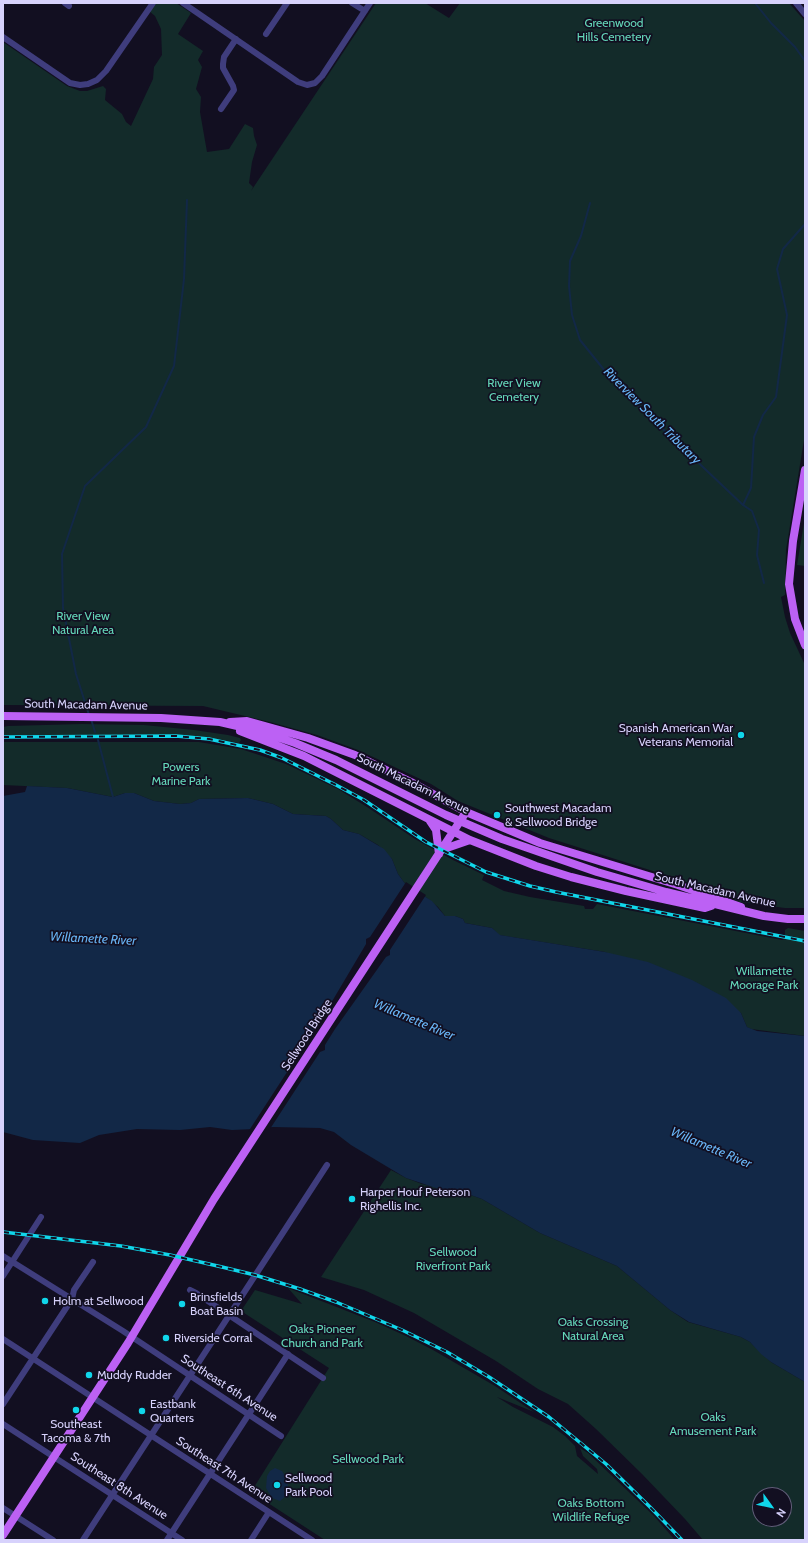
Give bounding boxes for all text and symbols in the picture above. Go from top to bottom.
park label: Greenwood Hills Cemetery [577,16,651,44]
water label: Riverview South Tributary [600,364,704,468]
park label: River View Cemetery [487,376,541,404]
park label: River View Natural Area [52,609,114,637]
street label: South Macadam Avenue [24,697,148,713]
place label: Spanish American War Veterans Memorial [619,721,733,749]
marker: Spanish American War Veterans Memorial [736,730,746,740]
street label: South Macadam Avenue [354,750,472,818]
park label: Powers Marine Park [152,760,210,788]
place label: Southwest Macadam & Sellwood Bridge [505,801,611,829]
marker: Southwest Macadam & Sellwood Bridge [492,810,502,820]
street label: South Macadam Avenue [653,869,777,911]
water label: Willamette River [50,929,136,949]
park label: Willamette Moorage Park [730,964,798,992]
water label: Willamette River [371,996,457,1044]
street label: Sellwood Bridge [279,997,335,1073]
water label: Willamette River [668,1124,754,1172]
place label: Harper Houf Peterson Righellis Inc. [360,1185,470,1213]
marker: Harper Houf Peterson Righellis Inc. [347,1194,357,1204]
park label: Sellwood Riverfront Park [416,1245,490,1273]
place label: Brinsfields Boat Basin [190,1290,243,1318]
place label: Holm at Sellwood [53,1294,144,1308]
marker: Holm at Sellwood [40,1296,50,1306]
marker: Brinsfields Boat Basin [177,1299,187,1309]
park label: Oaks Crossing Natural Area [558,1315,628,1343]
park label: Oaks Pioneer Church and Park [281,1322,363,1350]
place label: Riverside Corral [174,1331,252,1345]
marker: Riverside Corral [161,1333,171,1343]
street label: Southeast 6th Avenue [178,1351,280,1425]
place label: Muddy Rudder [97,1368,172,1382]
marker: Muddy Rudder [84,1370,94,1380]
place label: Eastbank Quarters [150,1397,196,1425]
marker: Southeast Tacoma & 7th [71,1405,81,1415]
marker: Eastbank Quarters [137,1406,147,1416]
park label: Oaks Amusement Park [670,1410,756,1438]
place label: Southeast Tacoma & 7th [42,1417,110,1445]
street label: Southeast 7th Avenue [173,1434,275,1506]
street label: Southeast 8th Avenue [68,1449,170,1523]
park label: Sellwood Park [332,1452,404,1466]
place label: Sellwood Park Pool [285,1471,332,1499]
marker: Sellwood Park Pool [272,1480,282,1490]
north arrow [752,1487,792,1527]
park label: Oaks Bottom Wildlife Refuge [553,1496,629,1524]
text: N [773,1506,789,1520]

